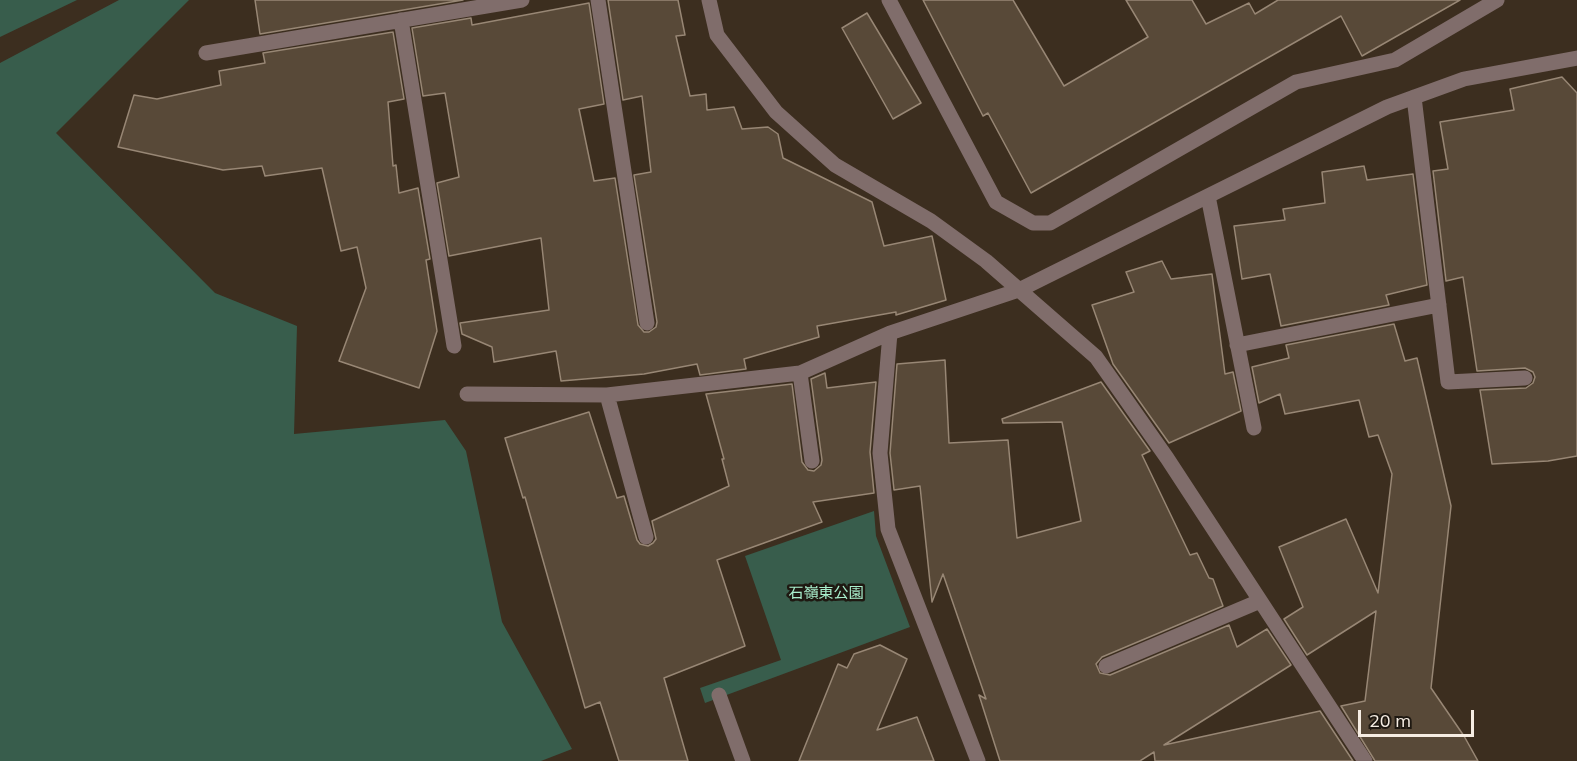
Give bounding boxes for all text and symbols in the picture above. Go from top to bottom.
park label: 石嶺東公園 [789,584,863,602]
scale bar [1361,698,1476,736]
text: 20 m [1369,709,1411,732]

